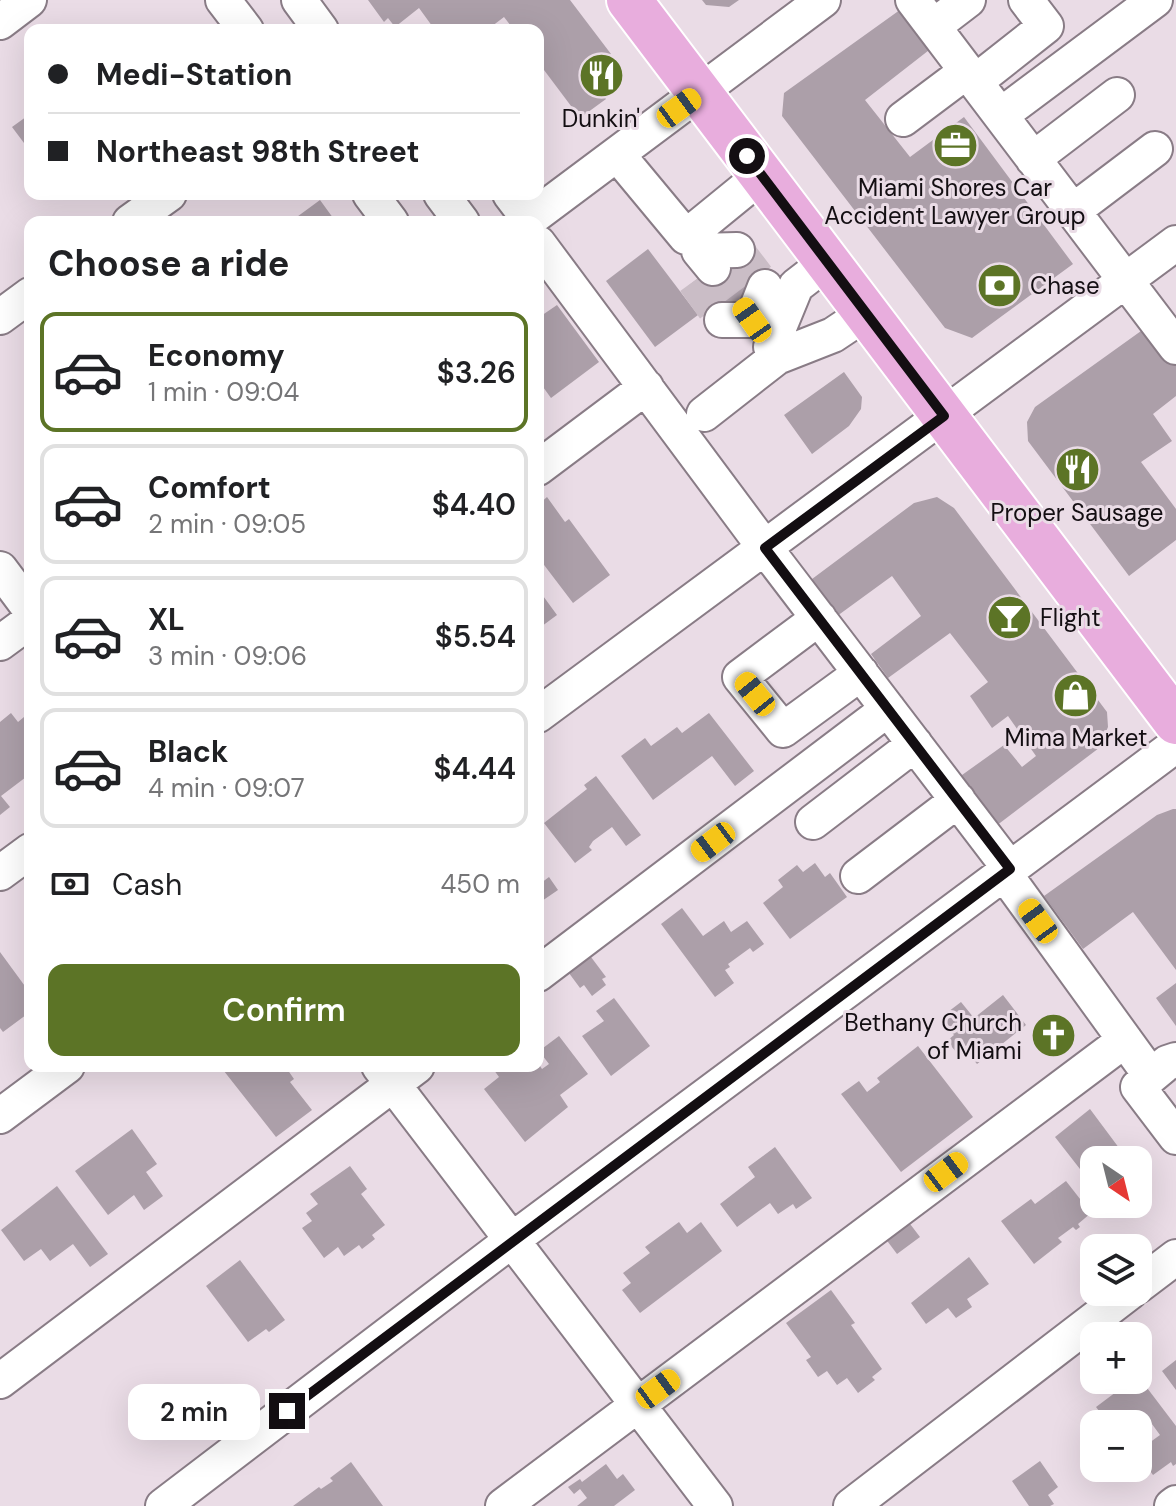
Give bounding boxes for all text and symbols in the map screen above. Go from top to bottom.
restaurant icon: Dunkin' [577,52,625,100]
text: Medi-Station [96,55,292,94]
car [653,84,705,132]
place label: Dunkin' [562,103,640,134]
office icon: Miami Shores Car Accident Lawyer Group [931,121,979,169]
text: Northeast 98th Street [96,132,420,171]
route start [729,138,765,174]
place label: Miami Shores Car Accident Lawyer Group [824,172,1086,231]
text: Choose a ride [48,240,289,287]
bank icon: Chase [975,261,1023,309]
place label: Chase [1030,270,1100,301]
car [728,293,776,347]
icon: car [52,336,124,408]
text: Economy [148,336,285,375]
text: $3.26 [437,353,516,392]
text: 1 min · 09:04 [148,375,299,409]
restaurant icon: Proper Sausage [1053,446,1101,494]
icon: car [52,468,124,540]
text: Comfort [148,468,271,507]
text: $4.40 [432,485,516,524]
place label: Proper Sausage [991,497,1163,528]
text: 2 min · 09:05 [148,507,306,541]
bar icon: Flight [985,593,1033,641]
icon: car [52,600,124,672]
text: XL [148,600,185,639]
place label: Flight [1040,602,1101,633]
text: $5.54 [435,617,516,656]
text: 3 min · 09:06 [148,639,307,673]
car [731,668,779,720]
shop icon: Mima Market [1052,671,1100,719]
place label: Mima Market [1005,722,1147,753]
icon: car [52,732,124,804]
text: Black [148,732,228,771]
text: $4.44 [434,749,516,788]
text: 4 min · 09:07 [148,771,305,805]
car [687,818,739,866]
icon: cash [48,862,92,906]
text: Cash [112,865,182,904]
text: 450 m [440,867,520,901]
car [1014,895,1062,947]
button: Confirm [48,964,520,1056]
place label: Bethany Church of Miami [844,1007,1022,1066]
church icon: Bethany Church of Miami [1029,1012,1077,1060]
north arrow [1080,1146,1152,1218]
map controls [1080,1146,1152,1482]
car [920,1148,972,1196]
button: layers [1080,1234,1152,1306]
button: + [1080,1322,1152,1394]
car [632,1365,684,1413]
callout: 2 min [127,1383,259,1439]
route end [269,1393,305,1429]
text: 2 min [160,1395,228,1429]
button: − [1080,1410,1152,1482]

